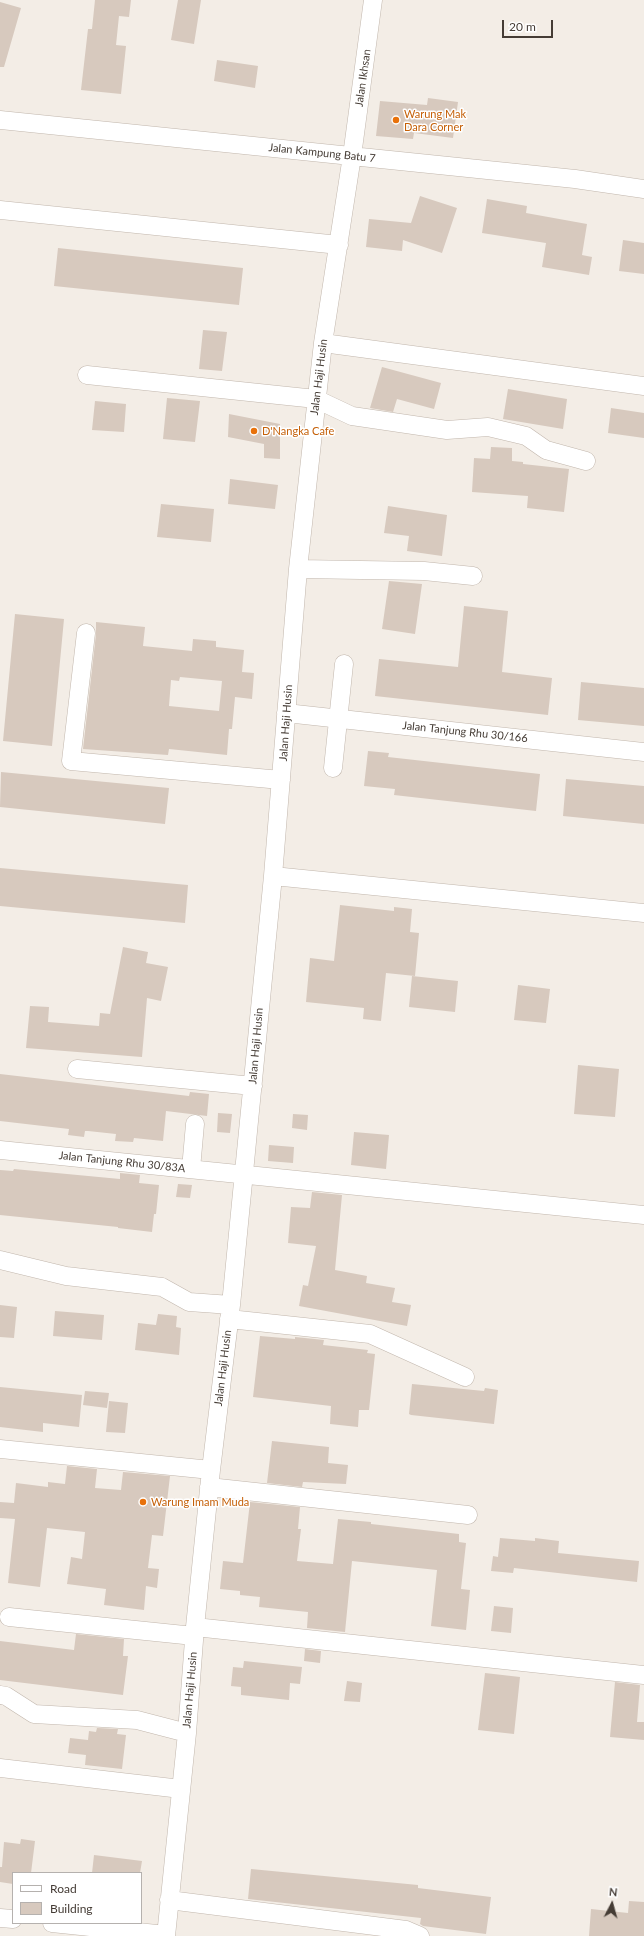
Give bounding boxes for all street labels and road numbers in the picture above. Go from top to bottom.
street label: Jalan Ikhsan [352,48,374,108]
street label: Jalan Kampung Batu 7 [268,141,376,165]
street label: Jalan Haji Husin [308,338,330,416]
street label: Jalan Haji Husin [277,684,295,762]
street label: Jalan Tanjung Rhu 30/166 [402,719,528,745]
street label: Jalan Haji Husin [246,1007,266,1085]
street label: Jalan Tanjung Rhu 30/83A [58,1149,186,1175]
street label: Jalan Haji Husin [212,1329,234,1407]
street label: Jalan Haji Husin [180,1651,200,1729]

